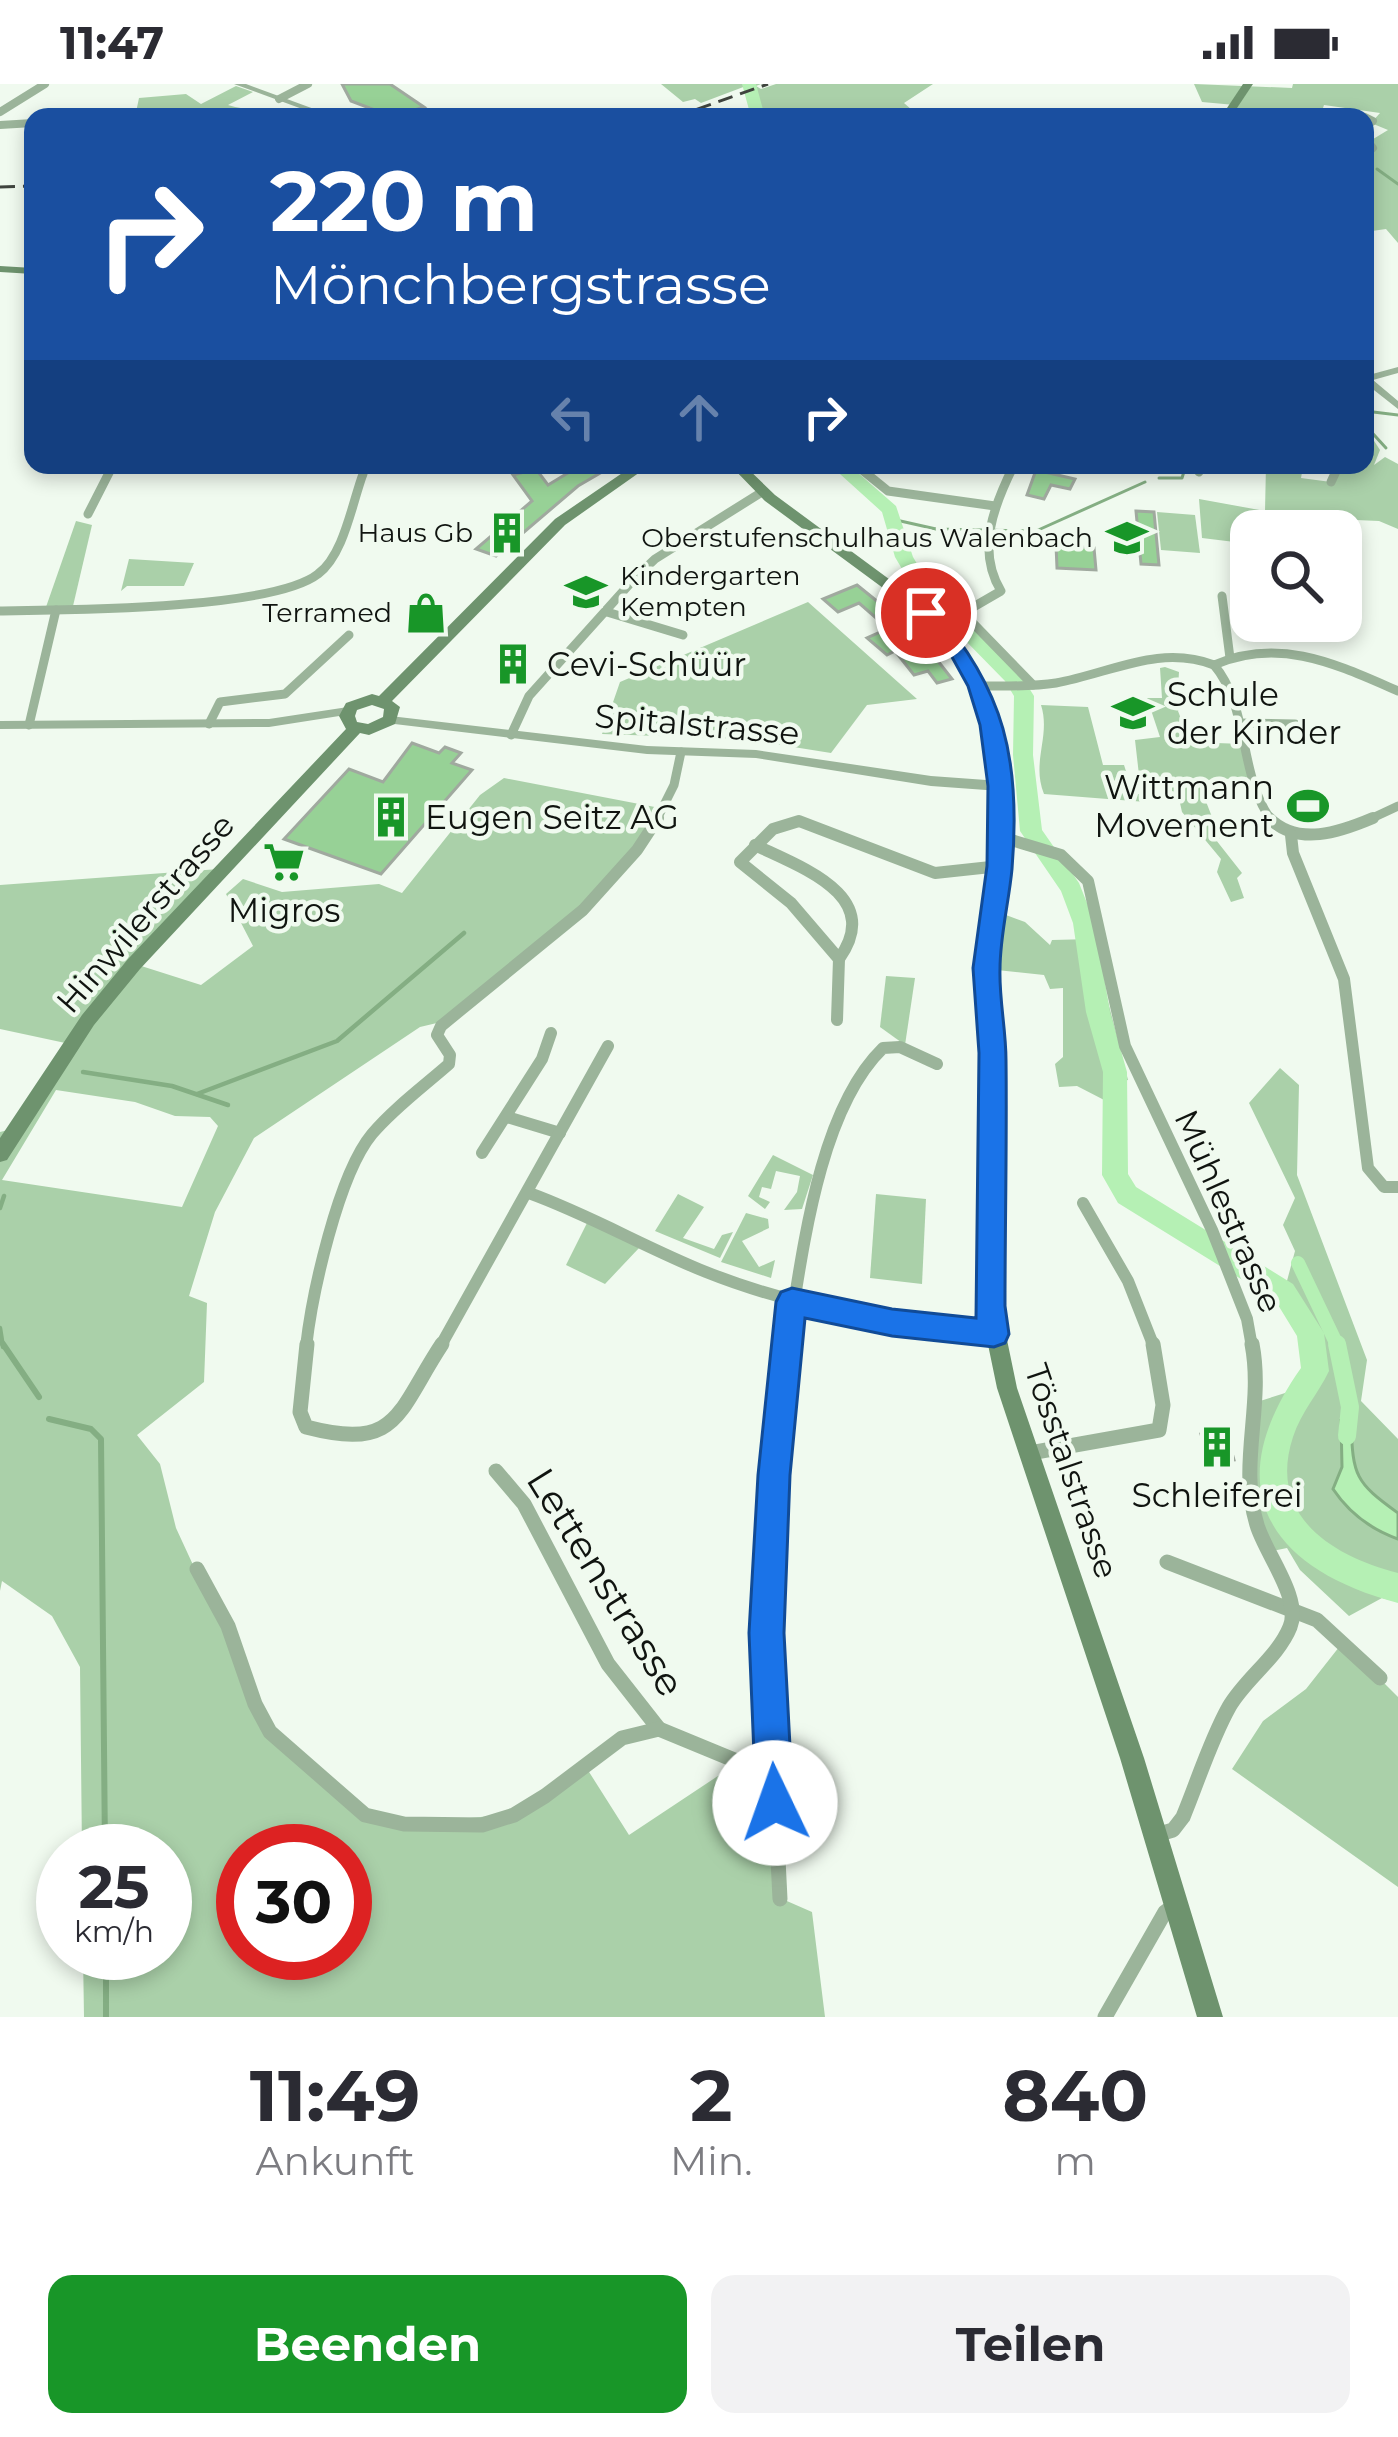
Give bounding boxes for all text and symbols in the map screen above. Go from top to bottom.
text: 11:47 [60,15,164,70]
text: 220 m [270,150,538,252]
icon: right [72,156,228,312]
text: Mönchbergstrasse [270,252,771,318]
icon: left [540,384,606,450]
icon: ahead [666,384,732,450]
icon: right [792,384,858,450]
building icon: Haus Gb [484,510,530,556]
map controls [1230,510,1362,642]
button: search [1230,510,1362,642]
school or university icon: Oberstufenschulhaus Walenbach [1104,515,1150,561]
place label: Haus Gb [358,516,473,549]
place label: Oberstufenschulhaus Walenbach [641,521,1093,554]
place label: Kindergarten Kempten [620,559,800,623]
pin [875,562,977,664]
school or university icon: Kindergarten Kempten [563,569,609,615]
icon: arrive [893,580,959,646]
shop icon: Terramed [403,590,449,636]
place label: Terramed [262,596,392,629]
building icon: Cevi-Schüür [490,641,536,687]
place label: Cevi-Schüür [547,644,747,684]
place label: Schule der Kinder [1167,674,1341,752]
school or university icon: Schule der Kinder [1110,690,1156,736]
street label: Spitalstrasse [593,695,801,753]
place label: Wittmann Movement [1094,767,1274,845]
sports icon: Wittmann Movement [1285,783,1331,829]
building icon: Eugen Seitz AG [368,794,414,840]
place label: Eugen Seitz AG [425,797,679,837]
street label: Hinwilerstrasse [48,805,242,1021]
supermarket icon: Migros [261,839,307,885]
place label: Migros [228,890,340,930]
street label: Mühlestrasse [1166,1103,1292,1319]
street label: Tösstalstrasse [1017,1359,1127,1583]
building icon: Schleiferei [1194,1424,1240,1470]
street label: Lettenstrasse [517,1459,695,1705]
place label: Schleiferei [1131,1475,1303,1515]
position arrow [712,1740,838,1866]
speed limit sign: 30 [216,1824,372,1980]
text: 25 [78,1850,150,1923]
text: km/h [74,1913,154,1950]
text: 11:49 [250,2051,420,2139]
text: 2 [690,2051,732,2139]
text: 840 [1002,2051,1148,2139]
text: Ankunft [256,2137,414,2185]
text: Min. [670,2137,752,2185]
text: m [1055,2137,1096,2185]
button: Beenden [48,2275,687,2413]
button: Teilen [711,2275,1350,2413]

